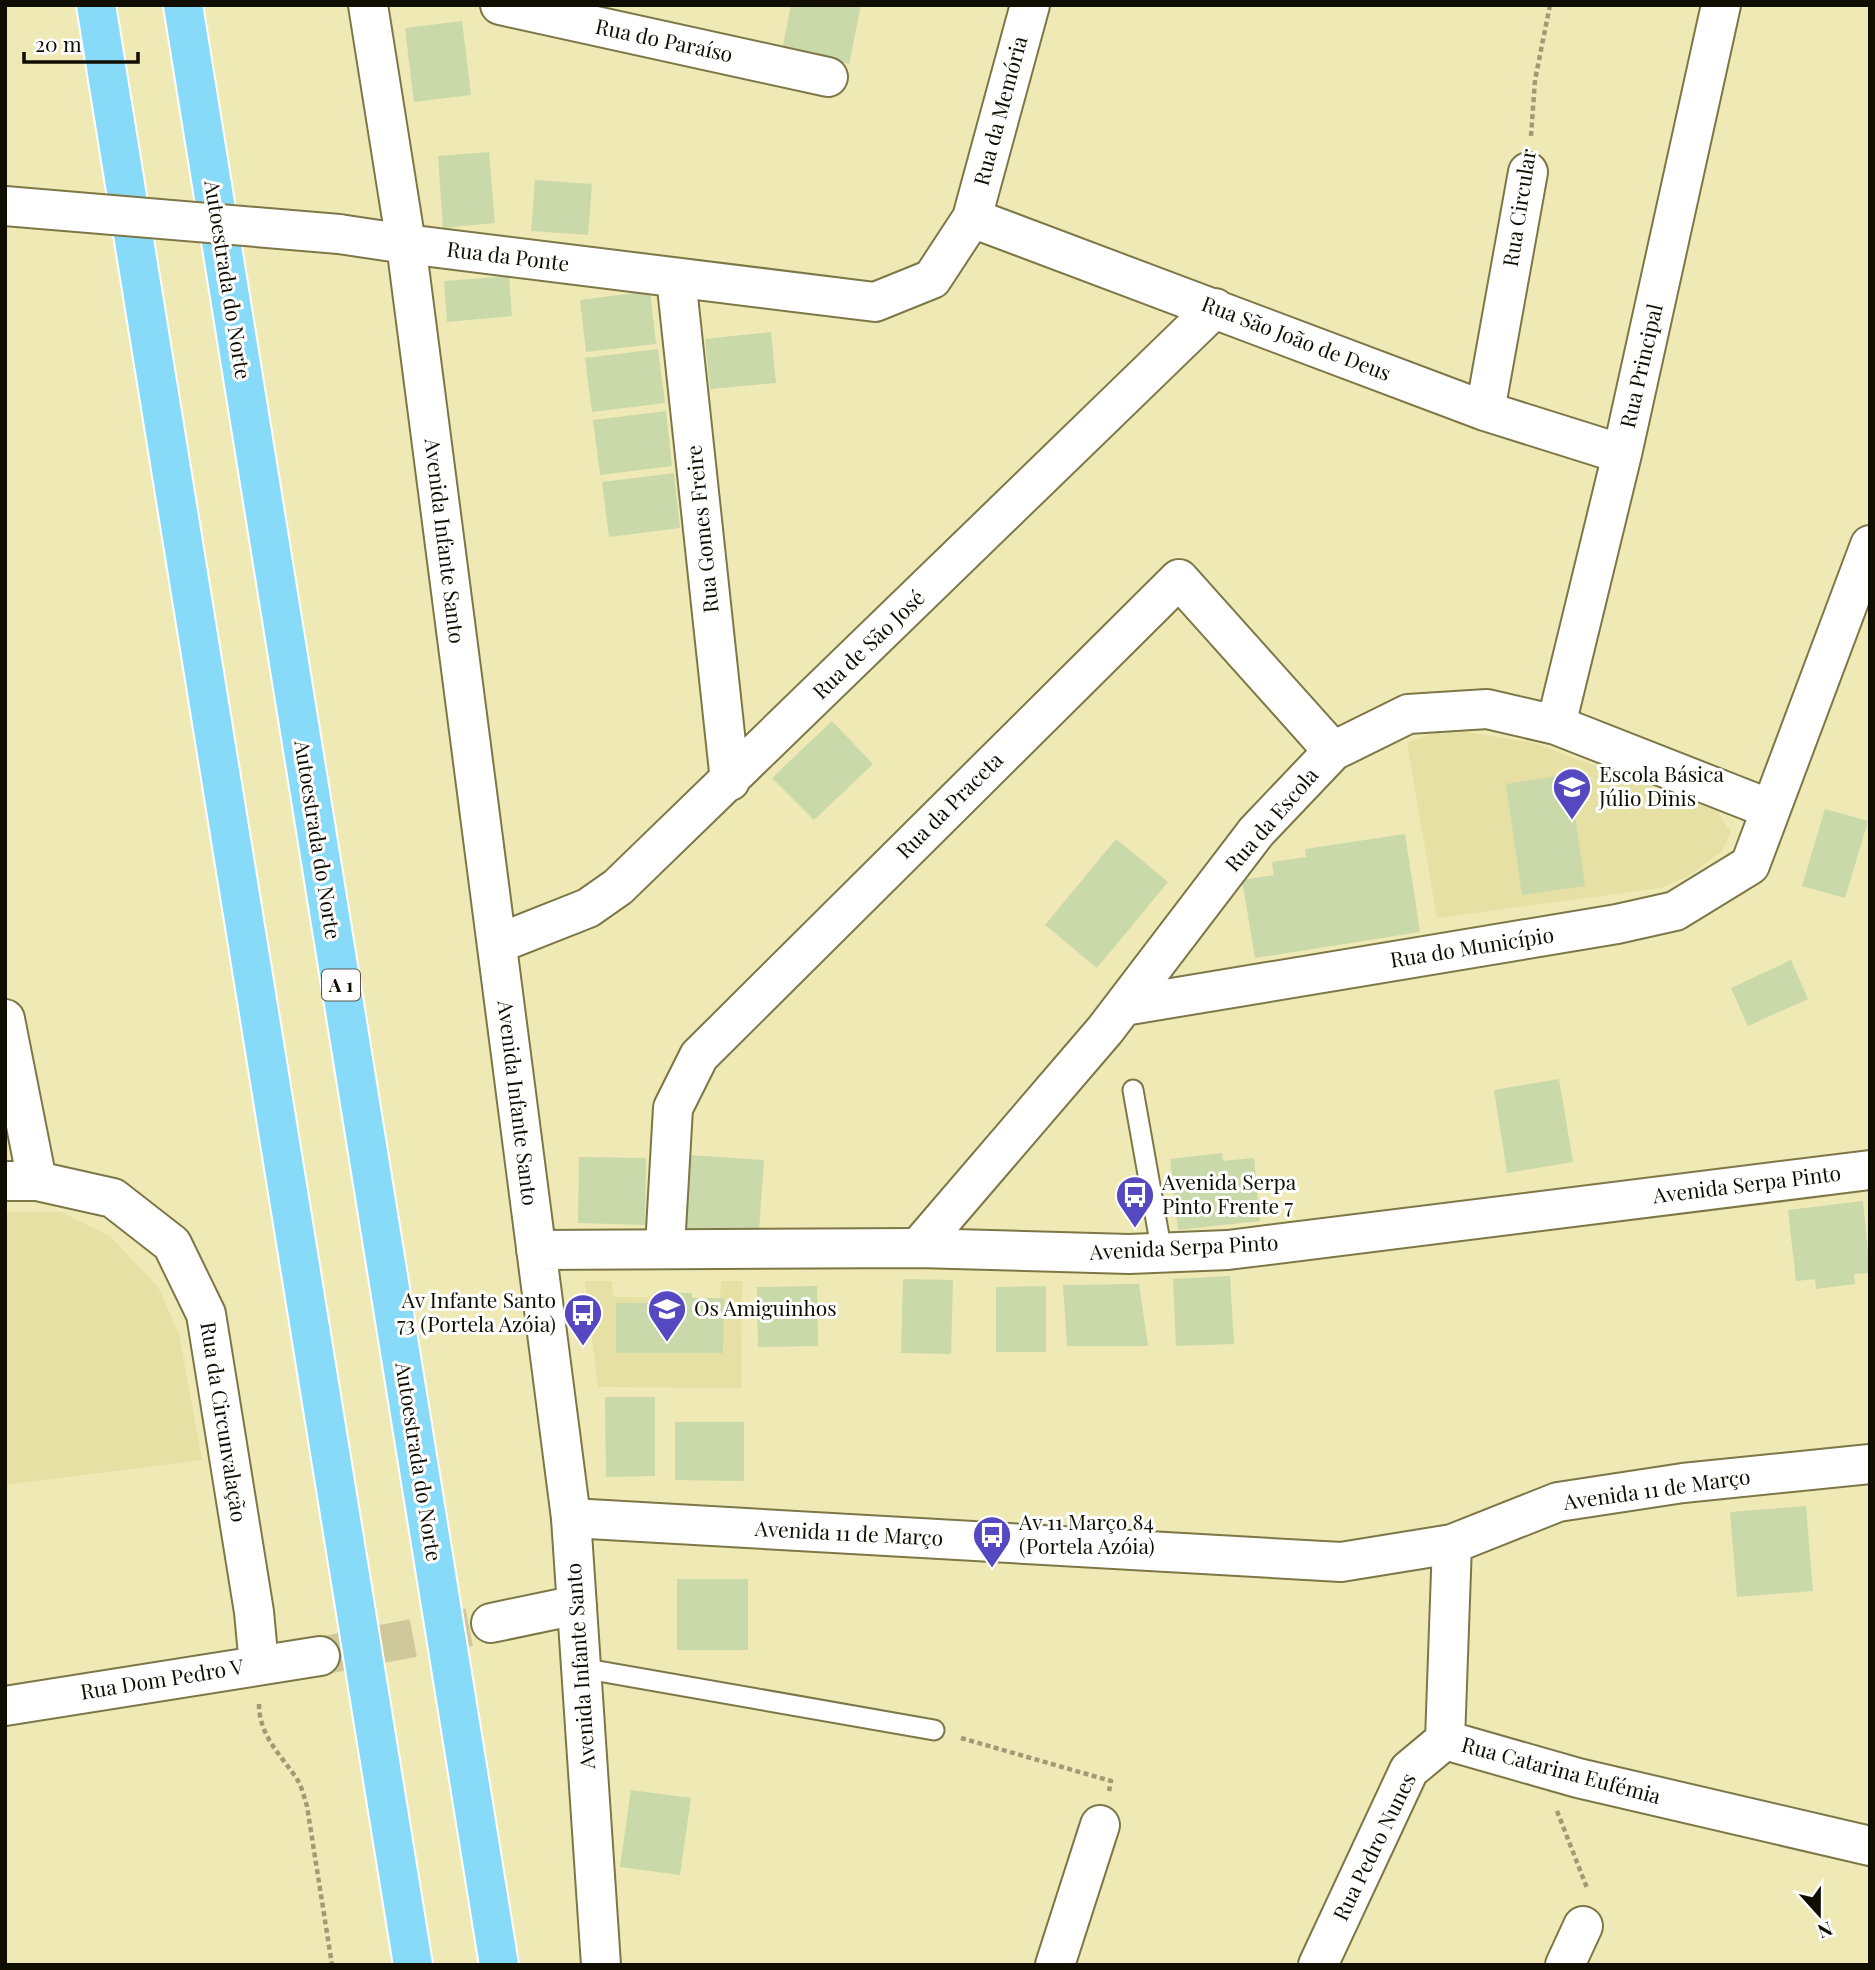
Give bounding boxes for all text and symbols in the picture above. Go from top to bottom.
street label: Rua do Paraíso [593,11,736,67]
scale bar [24,21,138,65]
text: 20 m [35,29,82,57]
street label: Rua da Memória [966,32,1033,188]
street label: Rua Circular [1495,146,1541,269]
street label: Autoestrada do Norte [199,177,259,381]
street label: Rua da Ponte [445,234,571,276]
street label: Rua São João de Deus [1198,288,1395,386]
street label: Rua Principal [1612,301,1668,430]
street label: Avenida Infante Santo [419,436,472,645]
street label: Rua Gomes Freire [678,444,724,615]
street label: Rua de São José [805,583,930,704]
street label: Autoestrada do Norte [289,737,349,941]
street label: Rua da Praceta [889,745,1008,864]
place label: Escola Básica Júlio Dinis [1598,759,1724,811]
street label: Rua da Escola [1218,760,1324,877]
school or university icon: Escola Básica Júlio Dinis [1551,766,1593,821]
street label: Rua do Município [1388,919,1556,973]
road number: A 1 [322,970,360,1001]
street label: Avenida Infante Santo [492,998,545,1207]
street label: Avenida Serpa Pinto [1650,1158,1842,1209]
place label: Avenida Serpa Pinto Frente 7 [1161,1167,1297,1219]
bus stop icon: Avenida Serpa Pinto Frente 7 [1114,1174,1156,1229]
street label: Avenida Serpa Pinto [1088,1227,1279,1265]
place label: Av Infante Santo 73 (Portela Azóia) [397,1285,556,1337]
school or university icon: Os Amiguinhos [646,1288,688,1343]
bus stop icon: Av Infante Santo 73 (Portela Azóia) [562,1292,604,1347]
place label: Os Amiguinhos [694,1293,837,1321]
street label: Rua da Circunvalação [195,1320,255,1524]
street label: Autoestrada do Norte [390,1359,450,1563]
street label: Avenida 11 de Março [1561,1461,1752,1515]
place label: Av 11 Março 84 (Portela Azóia) [1018,1507,1155,1559]
street label: Avenida 11 de Março [753,1513,944,1551]
bus stop icon: Av 11 Março 84 (Portela Azóia) [971,1514,1013,1569]
street label: Avenida Infante Santo [558,1562,600,1771]
street label: Rua Dom Pedro V [78,1651,246,1705]
street label: Rua Catarina Eufémia [1459,1729,1665,1809]
street label: Rua Pedro Nunes [1325,1768,1421,1925]
north arrow [1784,1879,1854,1949]
text: N [1814,1916,1837,1945]

